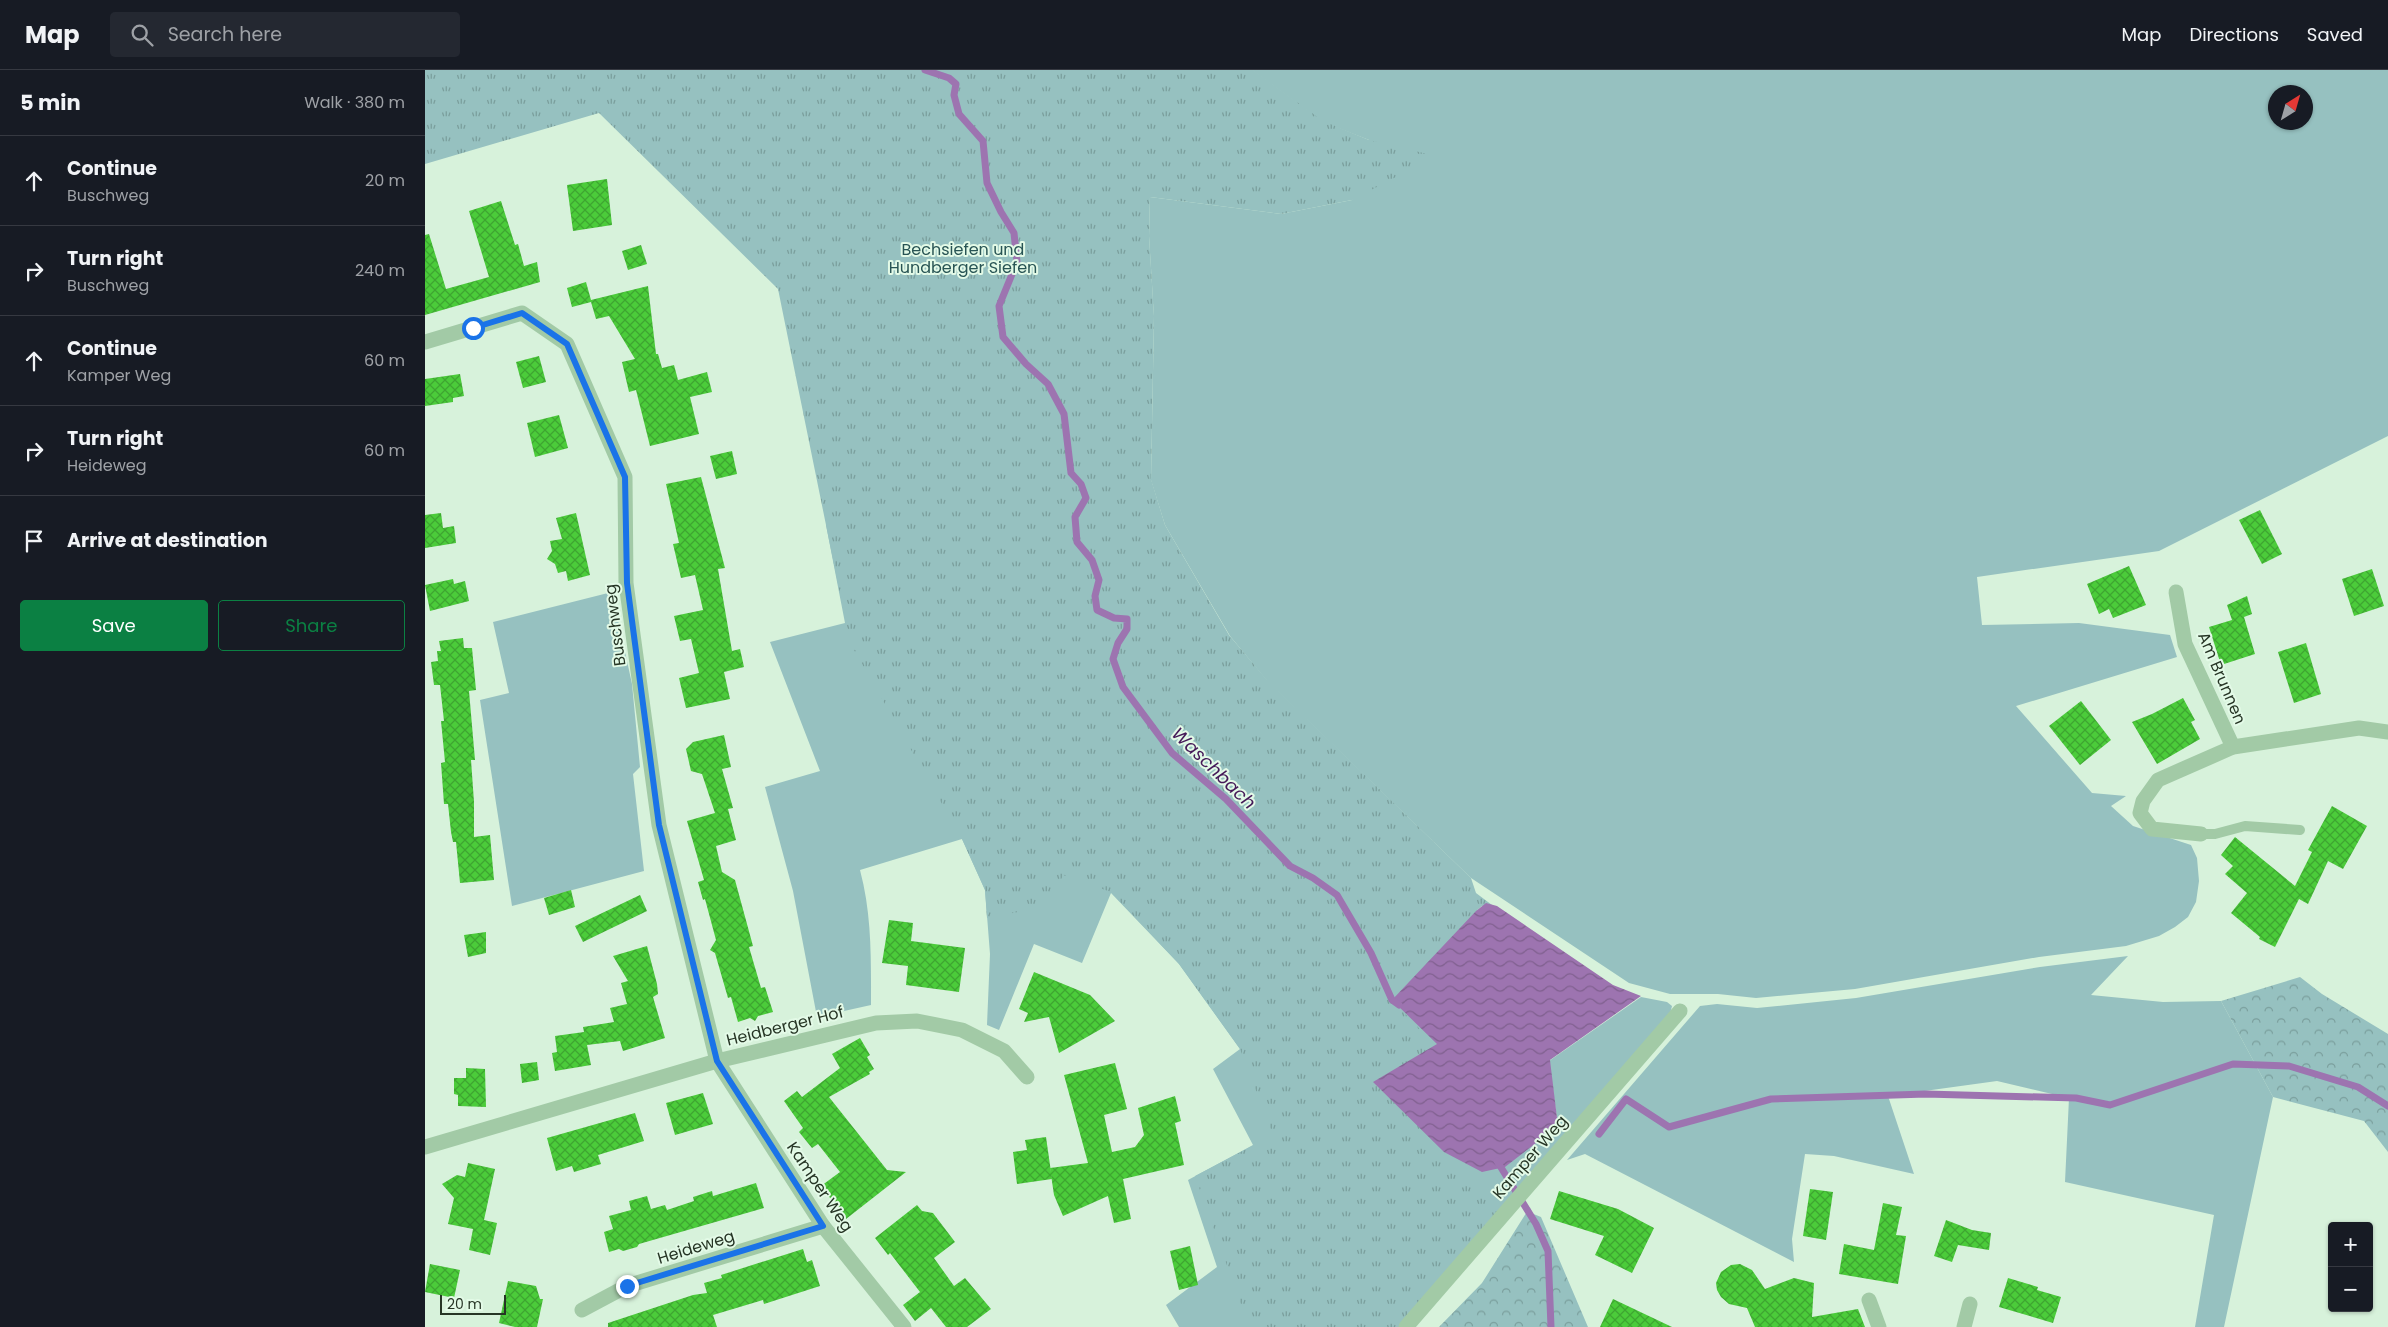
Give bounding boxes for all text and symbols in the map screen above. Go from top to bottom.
search box [110,12,460,57]
text: Map [25,18,80,51]
icon: search [128,21,156,49]
text: Search here [168,21,282,48]
text: Map [2122,22,2161,47]
text: Directions [2189,22,2279,47]
text: Saved [2307,22,2363,47]
north arrow [2268,85,2313,130]
text: 5 min [20,88,81,117]
text: Walk · 380 m [304,91,405,114]
text: Continue [67,155,157,182]
icon: ahead [20,167,48,195]
text: 20 m [365,169,405,192]
text: Buschweg [67,184,149,207]
park label: Bechsiefen und Hundberger Siefen [889,238,1037,279]
text: Turn right [67,245,163,272]
icon: right [20,257,48,285]
text: 240 m [355,259,405,282]
text: Buschweg [67,274,149,297]
route start [462,317,485,340]
text: Continue [67,335,157,362]
icon: ahead [20,347,48,375]
text: 60 m [364,349,405,372]
text: Kamper Weg [67,364,171,387]
text: Turn right [67,425,163,452]
icon: right [20,437,48,465]
text: 60 m [364,439,405,462]
text: Heideweg [67,454,147,477]
icon: arrive [20,527,48,555]
text: Arrive at destination [67,527,268,554]
street label: Buschweg [599,583,631,667]
button: Save [20,600,208,651]
button: Share [218,600,405,651]
street label: Am Brunnen [2192,628,2252,728]
water label: Waschbach [1166,721,1262,815]
street label: Heidberger Hof [724,1000,846,1052]
street label: Kamper Weg [1487,1110,1573,1204]
street label: Kamper Weg [781,1137,859,1237]
map controls [2328,1222,2373,1312]
button: + [2328,1222,2373,1267]
street label: Heideweg [655,1224,737,1270]
button: − [2328,1267,2373,1312]
route end [616,1275,639,1298]
scale bar [440,1292,506,1315]
text: 20 m [447,1294,482,1314]

